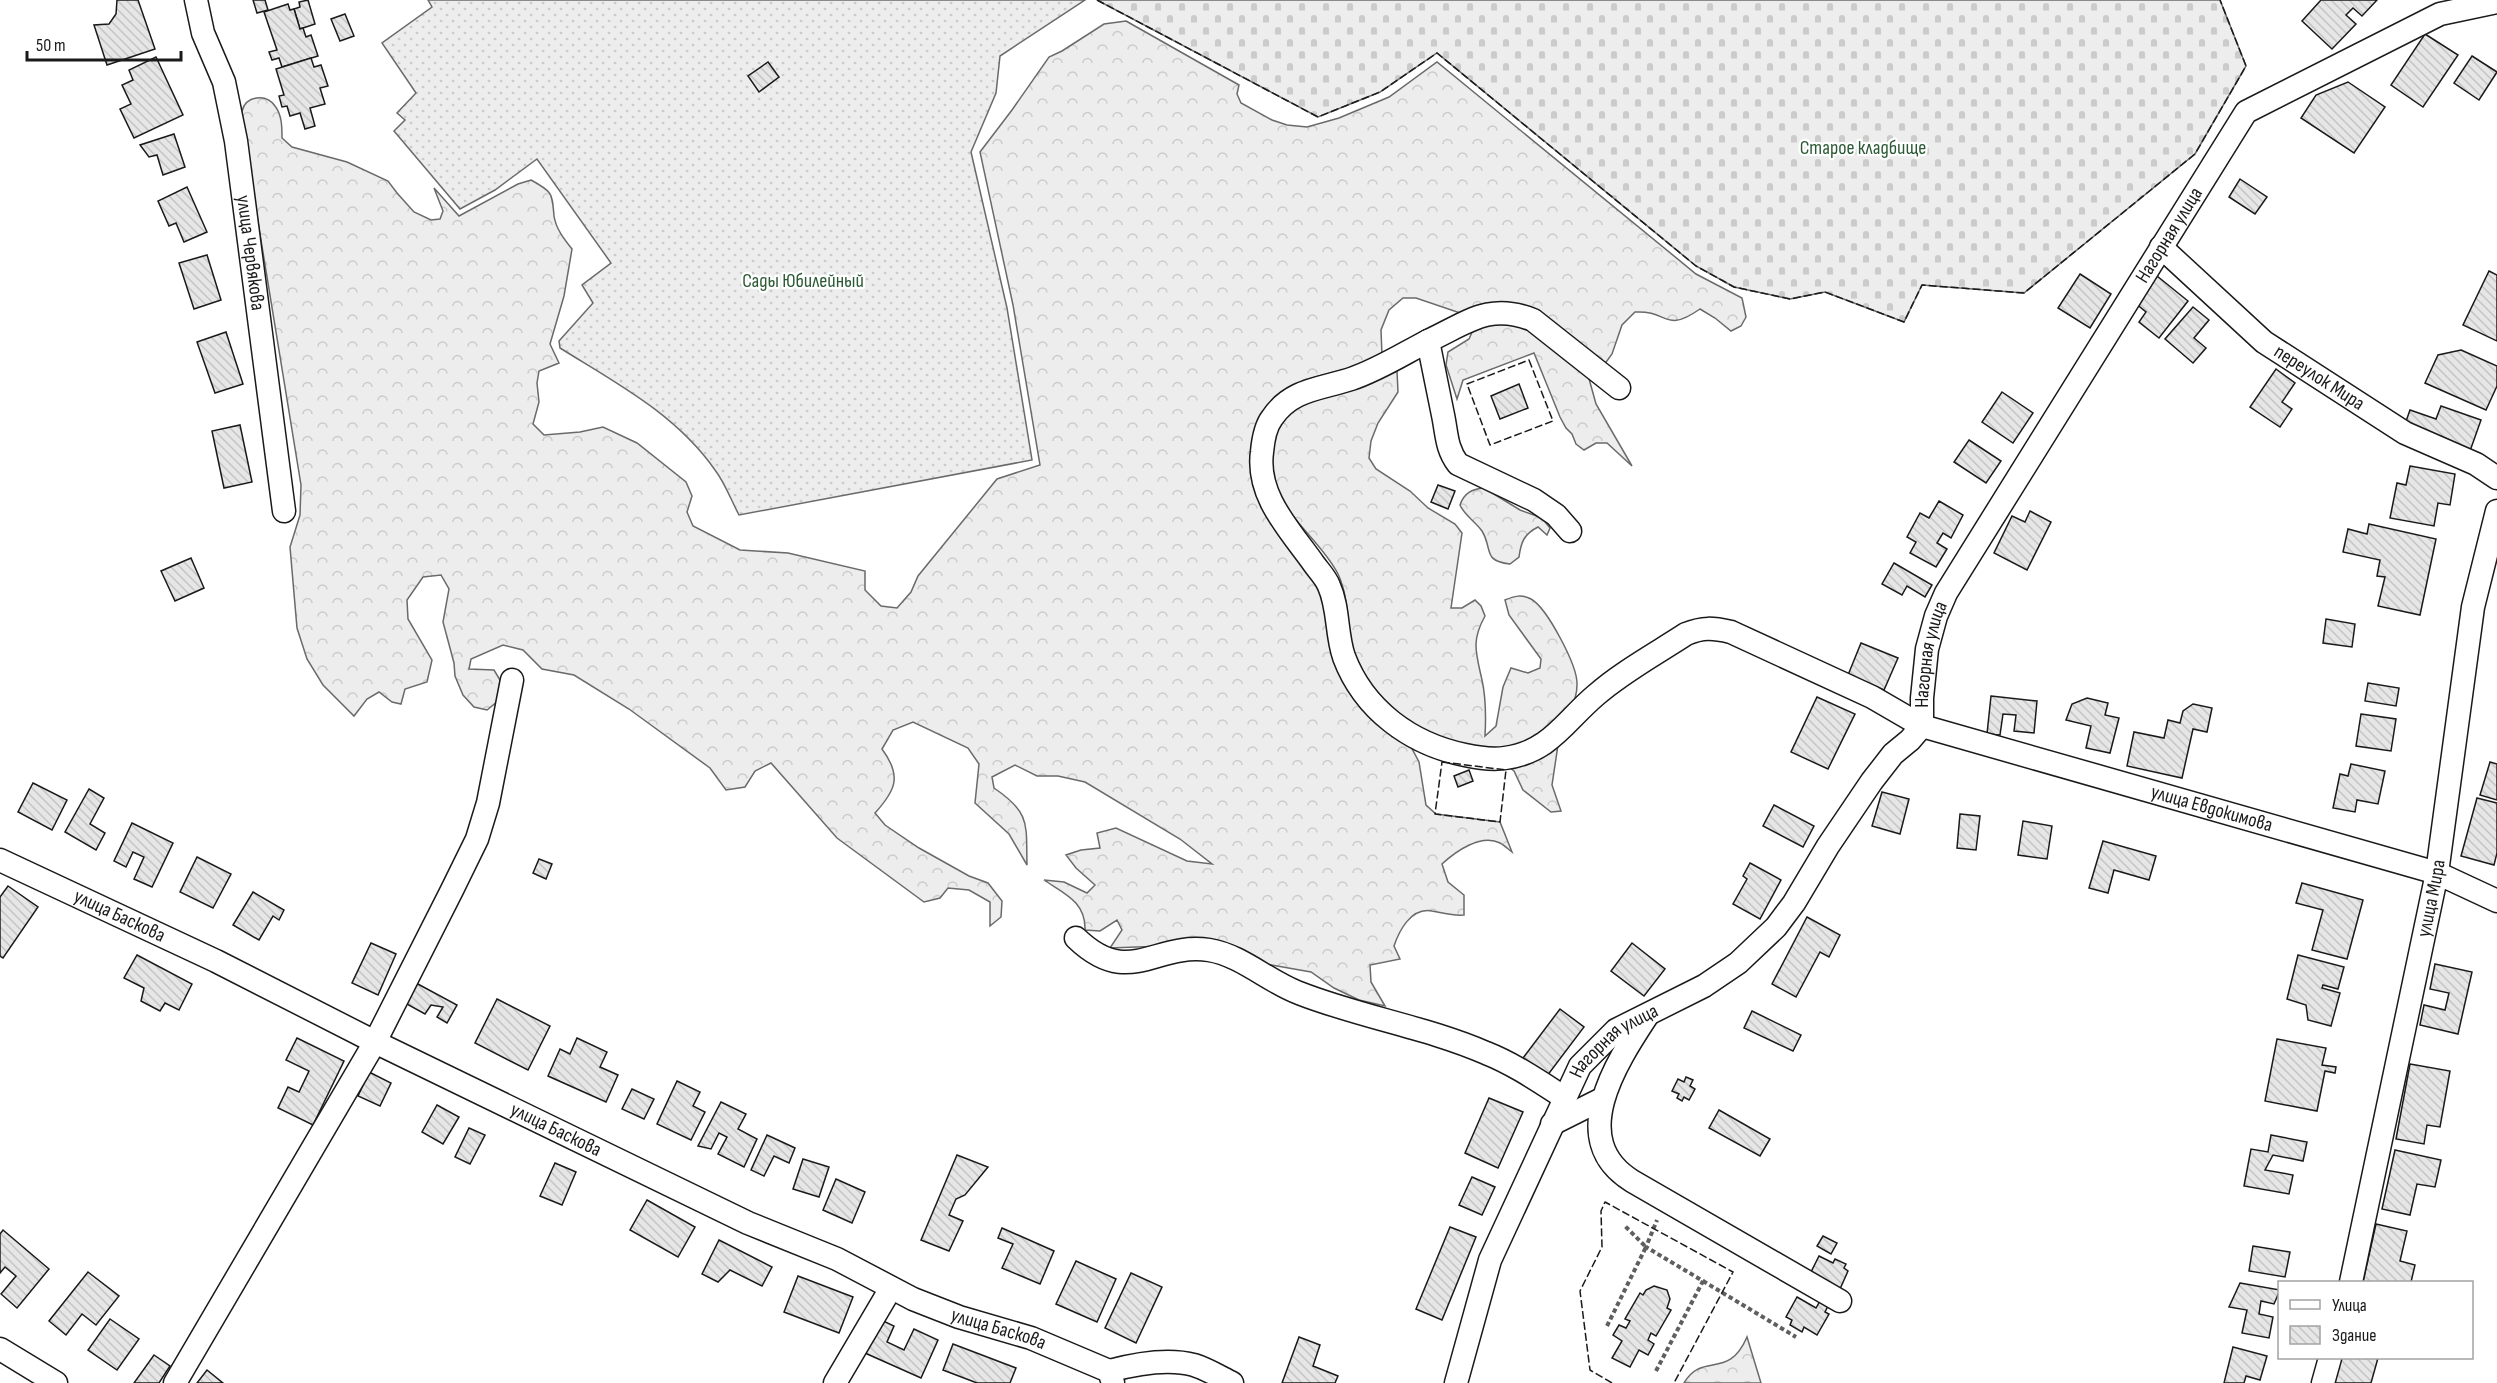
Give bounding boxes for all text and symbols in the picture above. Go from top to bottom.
scale bar [27,24,182,62]
text: 50 m [36,35,66,56]
park label: Старое кладбище [1800,136,1926,160]
street label: Нагорная улица [2130,183,2208,287]
street label: улица Червякова [231,194,270,312]
park label: Сады Юбилейный [742,269,864,293]
street label: переулок Мира [2270,340,2369,416]
street label: Нагорная улица [1910,598,1953,708]
street label: улица Евдокимова [2148,780,2275,837]
street label: улица Мира [2412,858,2451,939]
street label: улица Баскова [70,884,169,948]
street label: Нагорная улица [1564,999,1662,1081]
street label: улица Баскова [506,1098,605,1162]
legend [2278,1281,2473,1359]
text: Улица [2332,1295,2367,1316]
street label: улица Баскова [947,1303,1050,1355]
text: Здание [2332,1325,2377,1346]

